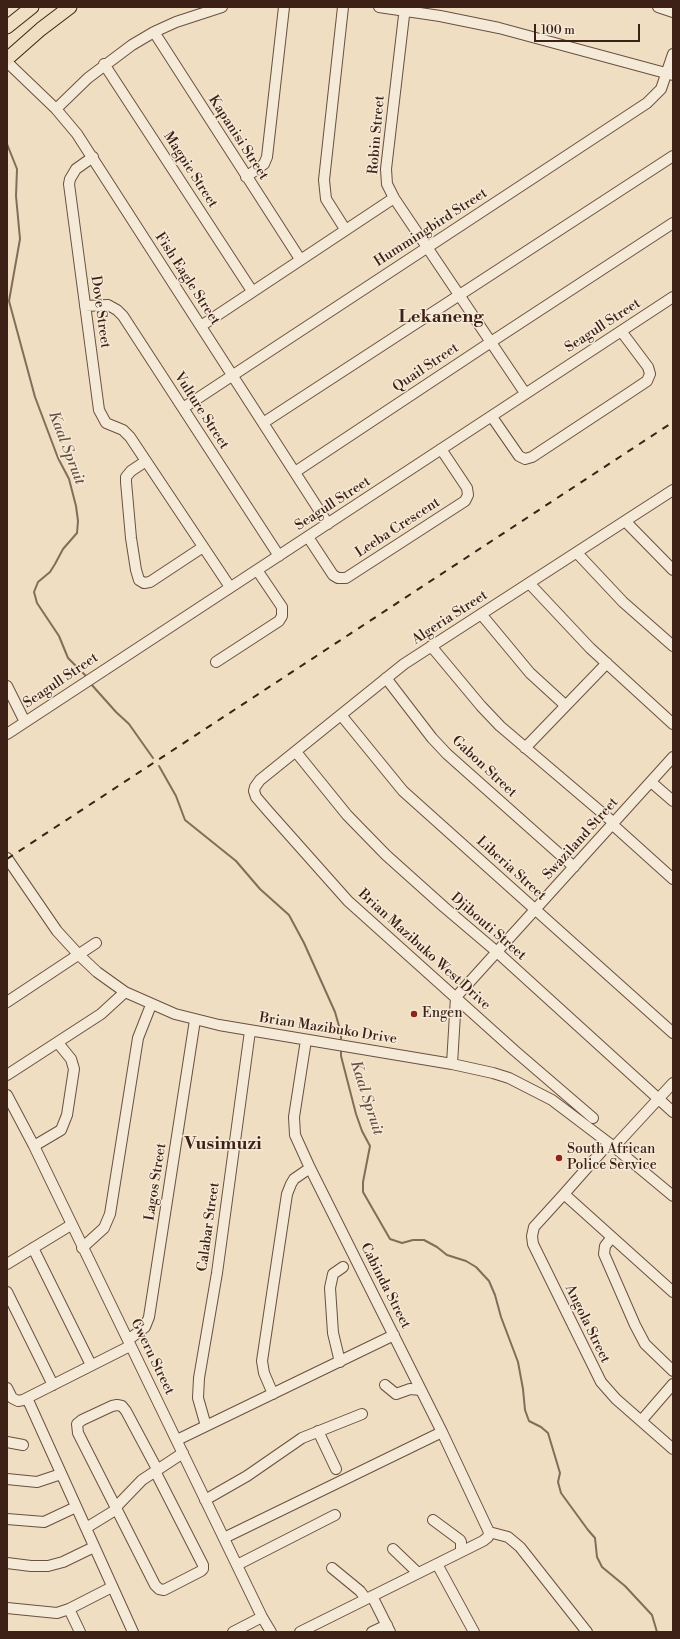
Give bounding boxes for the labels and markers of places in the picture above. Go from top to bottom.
place label: Engen [422,1006,463,1022]
marker: Engen [409,1009,419,1019]
place label: South African Police Service [567,1142,657,1174]
marker: South African Police Service [554,1153,564,1163]

